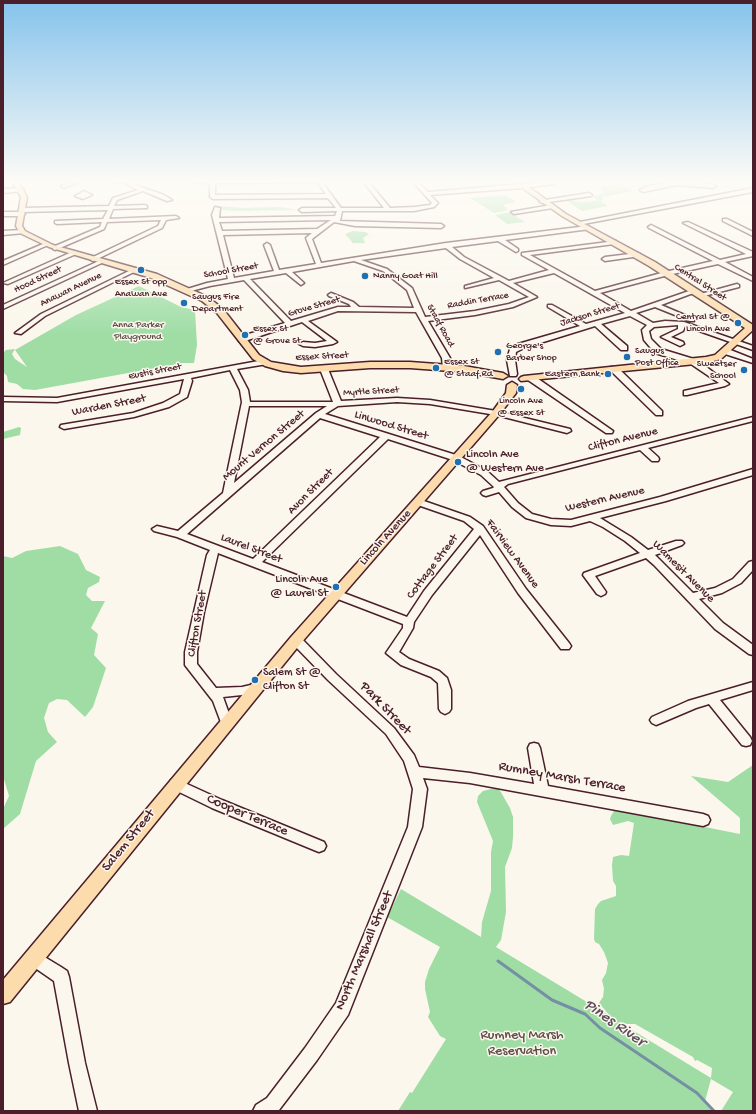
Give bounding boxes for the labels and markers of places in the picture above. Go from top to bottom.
marker: Essex St opp Anawan Ave [136,265,146,275]
place label: Nanny Goat Hill [373,270,438,282]
marker: Nanny Goat Hill [360,271,370,281]
place label: Essex St opp Anawan Ave [115,276,167,300]
place label: Saugus Fire Department [192,291,243,314]
marker: Saugus Fire Department [179,298,189,308]
place label: Central St @ Lincoln Ave [676,311,730,334]
marker: Central St @ Lincoln Ave [733,318,743,328]
place label: Essex St @ Grove St [253,323,301,346]
marker: Essex St @ Grove St [240,330,250,340]
place label: George's Barber Shop [506,340,557,364]
place label: Saugus Post Office [635,345,679,368]
marker: George's Barber Shop [493,347,503,357]
marker: Saugus Post Office [622,352,632,362]
place label: Essex St @ Staaf Rd [444,356,493,380]
place label: Sweetser School [697,358,736,382]
marker: Essex St @ Staaf Rd [431,363,441,373]
marker: Sweetser School [739,365,749,375]
place label: Eastern Bank [545,368,600,380]
marker: Eastern Bank [603,369,613,379]
marker: Lincoln Ave @ Essex St [516,384,526,394]
place label: Lincoln Ave @ Essex St [497,395,545,418]
place label: Lincoln Ave @ Western Ave [466,448,544,476]
marker: Lincoln Ave @ Western Ave [453,457,463,467]
place label: Lincoln Ave @ Laurel St [270,573,328,601]
marker: Lincoln Ave @ Laurel St [331,582,341,592]
place label: Salem St @ Clifton St [263,666,321,694]
marker: Salem St @ Clifton St [250,675,260,685]

